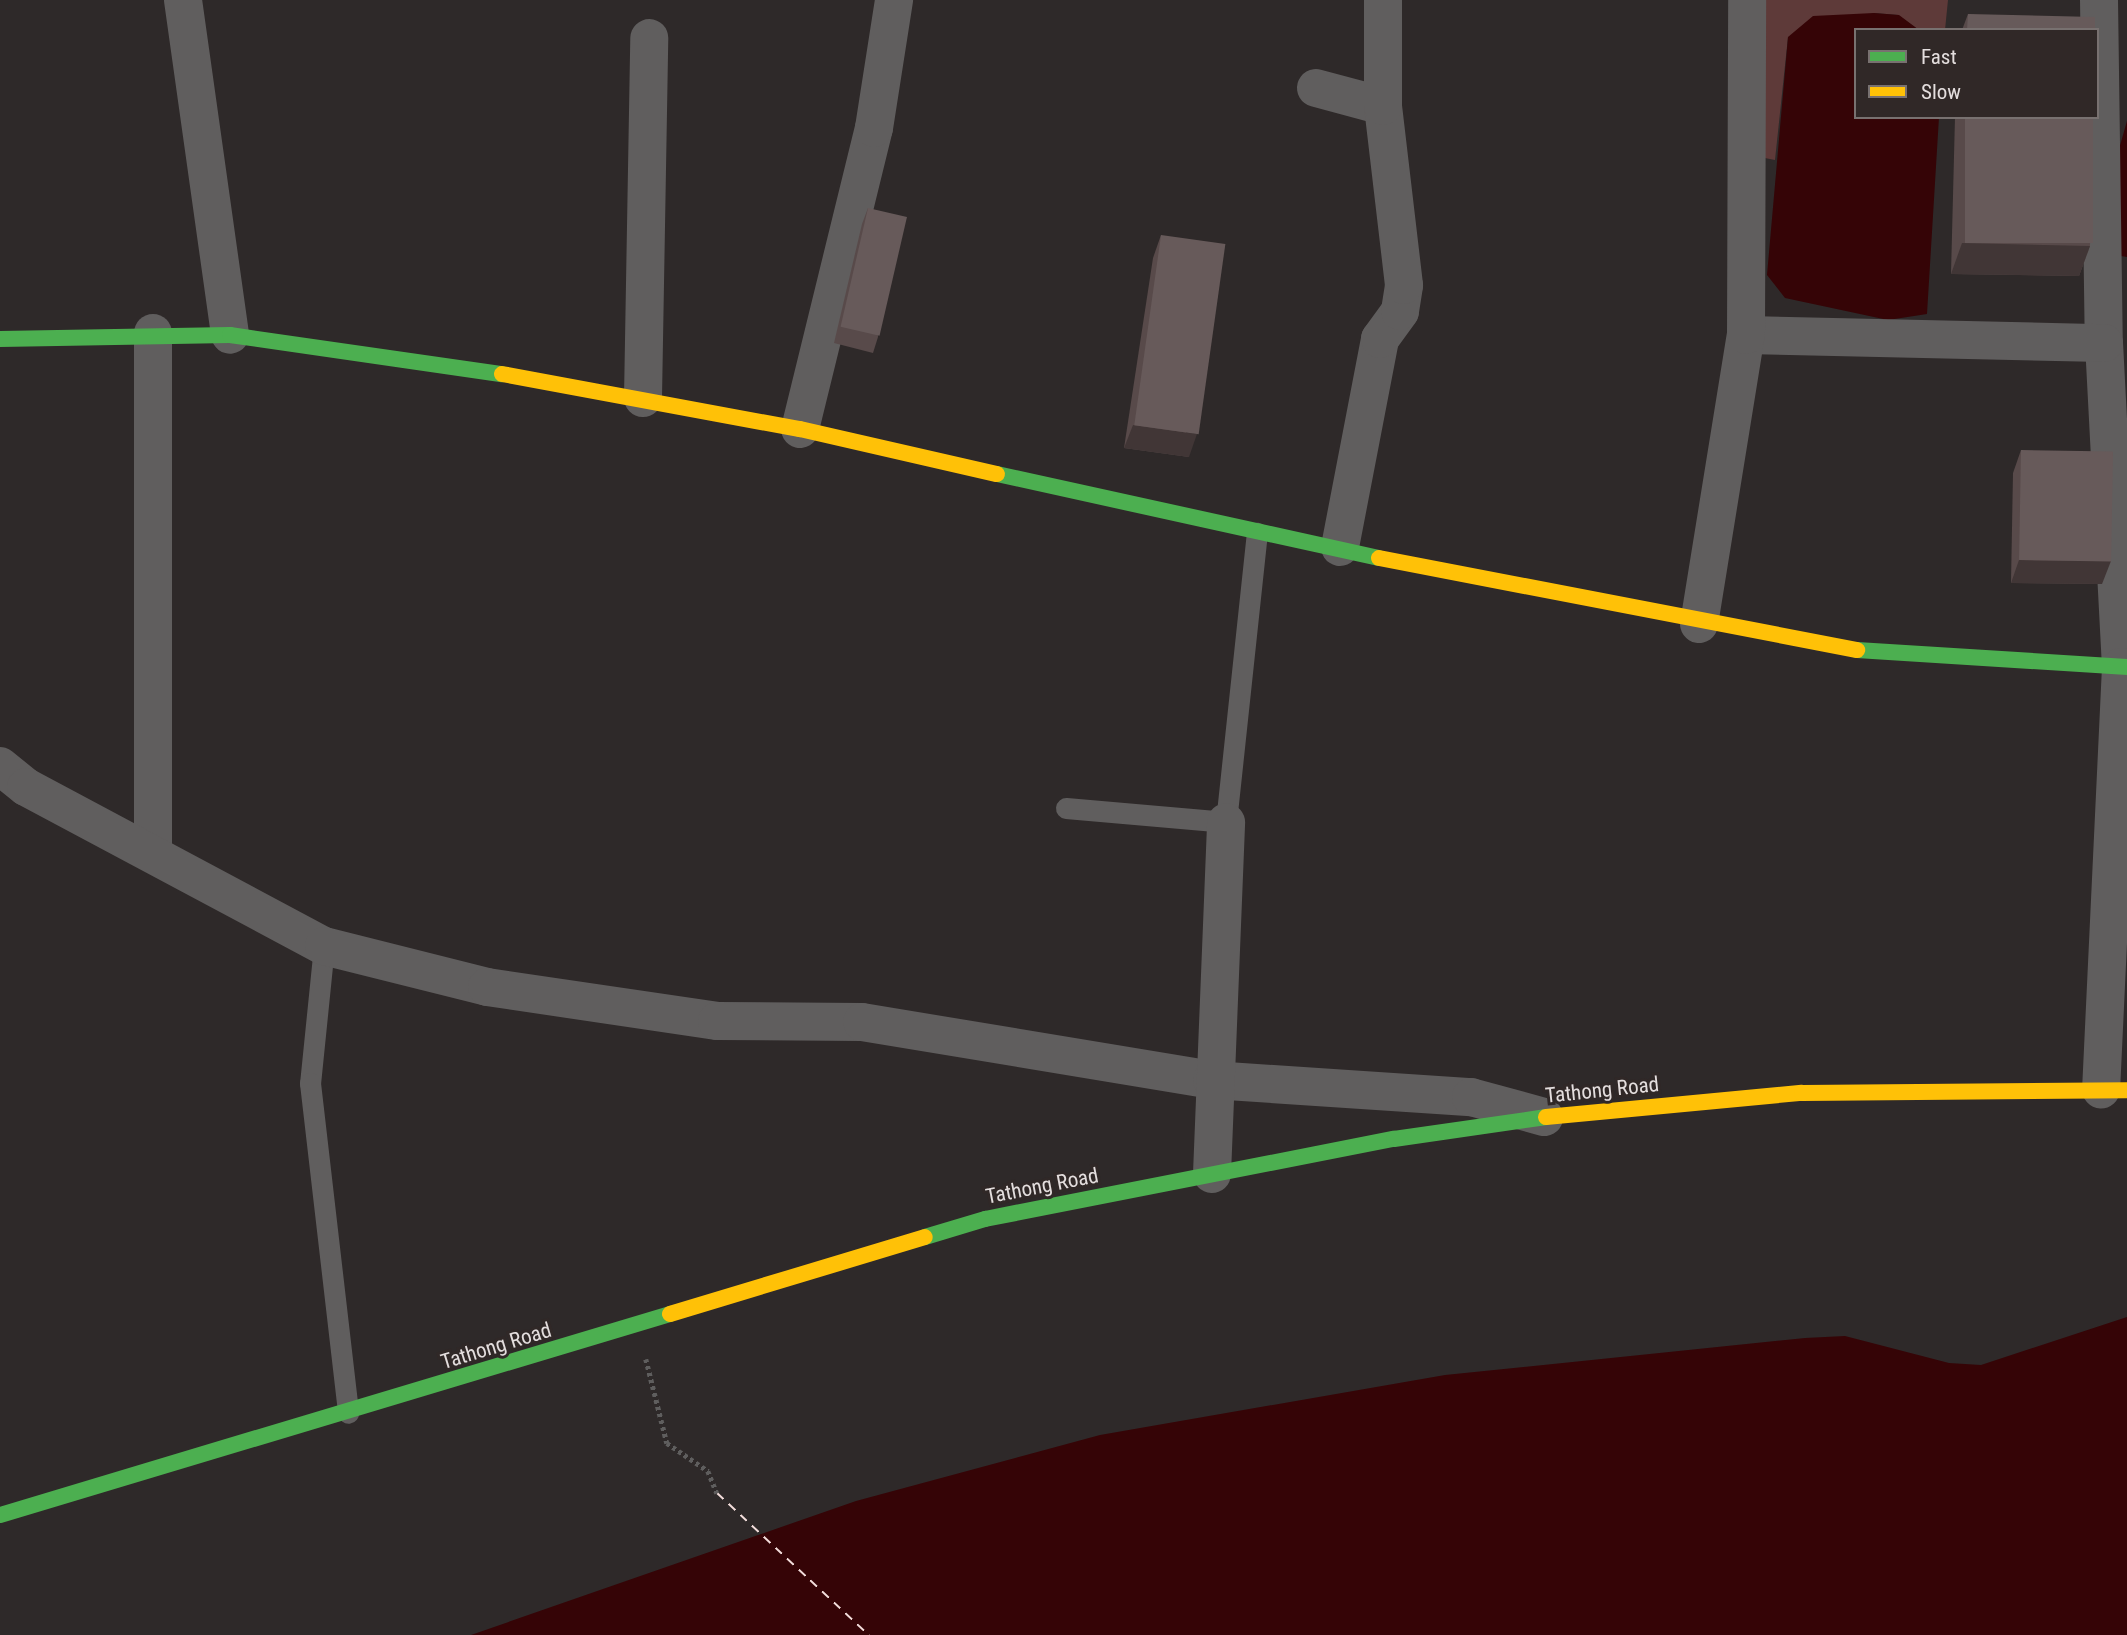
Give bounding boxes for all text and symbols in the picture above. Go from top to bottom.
legend [1854,28,2099,119]
text: Fast [1921,45,1957,69]
text: Slow [1921,80,1961,104]
street label: Tathong Road [1544,1071,1660,1109]
street label: Tathong Road [984,1163,1100,1209]
street label: Tathong Road [438,1317,554,1375]

